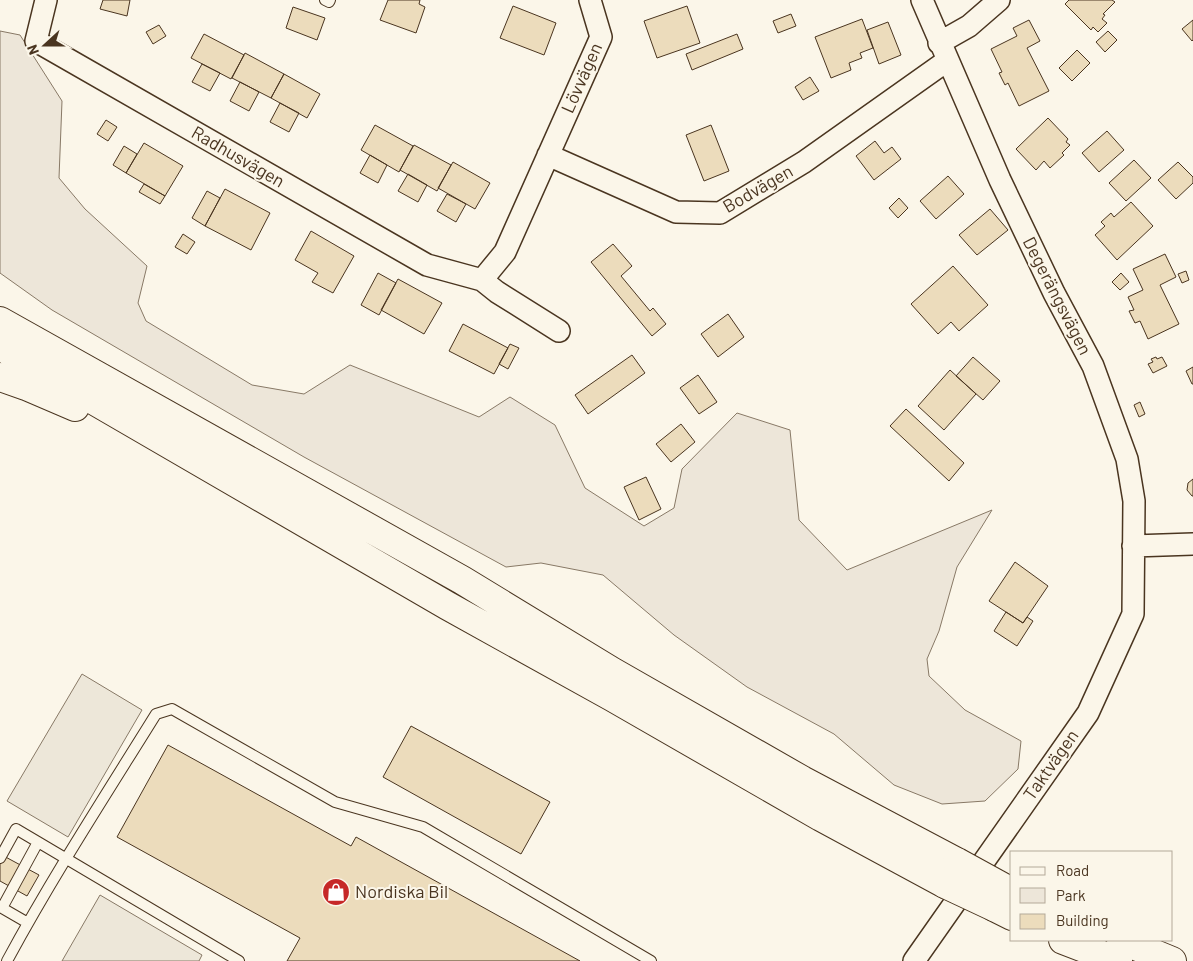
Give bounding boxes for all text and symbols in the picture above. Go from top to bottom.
north arrow [20,20,70,70]
street label: Lövvägen [556,39,606,116]
text: N [23,42,42,57]
street label: Radhusvägen [188,121,289,192]
street label: Bodvägen [718,159,797,217]
street label: Degerängsvägen [1019,233,1097,358]
street label: Taktvägen [1018,725,1082,804]
legend [1010,851,1173,941]
text: Road [1056,861,1089,879]
shop icon: Nordiska Bil [321,877,351,907]
place label: Nordiska Bil [355,880,448,902]
text: Park [1056,886,1086,904]
text: Building [1056,911,1109,929]

